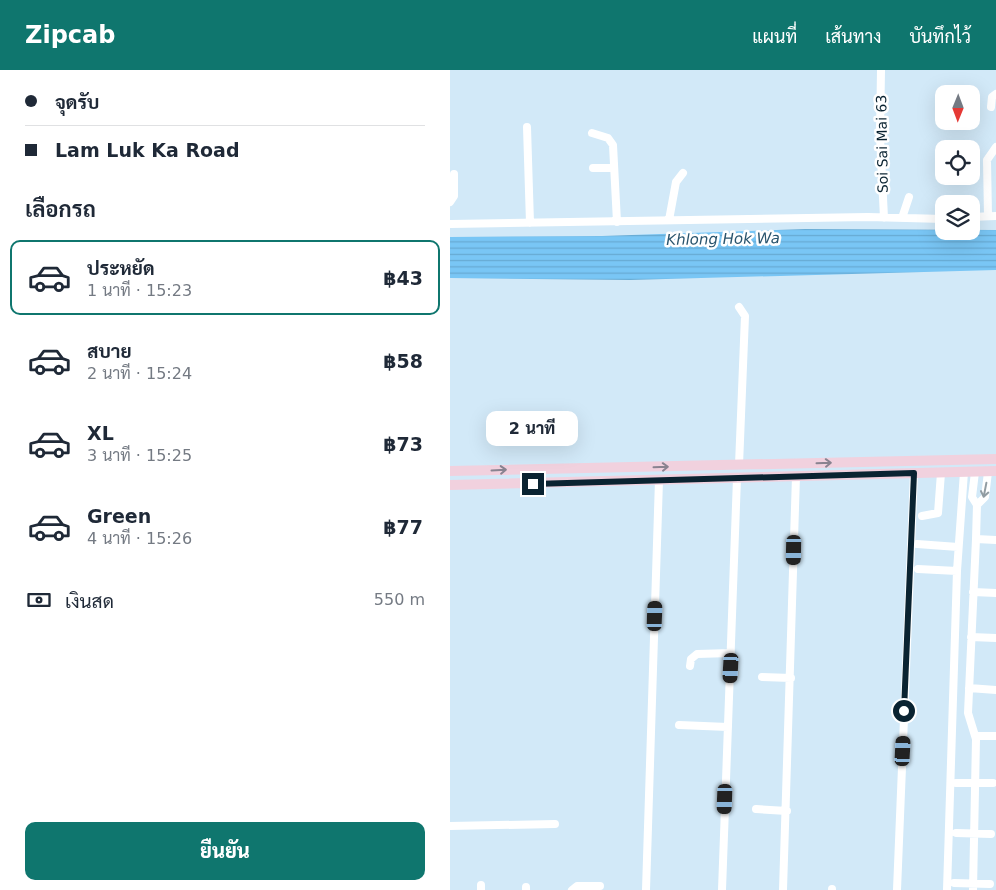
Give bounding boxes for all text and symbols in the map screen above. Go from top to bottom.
text: Zipcab [25,21,115,49]
text: แผนที่ [752,26,797,47]
text: เส้นทาง [825,26,881,47]
text: บันทึกไว้ [909,26,971,47]
north arrow [935,85,980,130]
map controls [935,85,980,240]
text: จุดรับ [55,91,99,113]
street label: Soi Sai Mai 63 [873,95,891,193]
text: Lam Luk Ka Road [55,139,240,161]
button: locate [935,140,980,185]
button: layers [935,195,980,240]
text: เลือกรถ [25,197,96,222]
water label: Khlong Hok Wa [666,229,780,249]
icon: car [27,255,72,300]
text: ประหยัด [87,257,155,279]
text: ฿43 [383,267,423,289]
text: 1 นาที · 15:23 [87,281,192,300]
icon: car [27,338,72,383]
text: สบาย [87,340,132,362]
text: ฿58 [383,350,423,372]
text: 2 นาที · 15:24 [87,364,192,383]
callout: 2 นาที [487,412,579,446]
text: 2 นาที [509,419,555,438]
icon: car [27,421,72,466]
text: XL [87,422,114,444]
text: ฿73 [383,433,423,455]
text: 3 นาที · 15:25 [87,446,192,465]
one-way arrow [815,458,831,468]
one-way arrow [653,463,669,472]
one-way arrow [490,466,506,475]
route end [522,473,544,495]
one-way arrow [980,481,990,497]
icon: car [27,504,72,549]
text: Green [87,505,151,527]
text: ฿77 [383,516,423,538]
text: 4 นาที · 15:26 [87,529,192,548]
car [786,535,801,565]
icon: cash [25,586,53,614]
text: เงินสด [65,590,114,612]
text: 550 m [374,590,425,609]
car [646,601,663,631]
car [722,653,739,683]
route start [893,700,915,722]
car [894,736,911,766]
car [716,784,733,814]
button: ยืนยัน [25,822,425,880]

